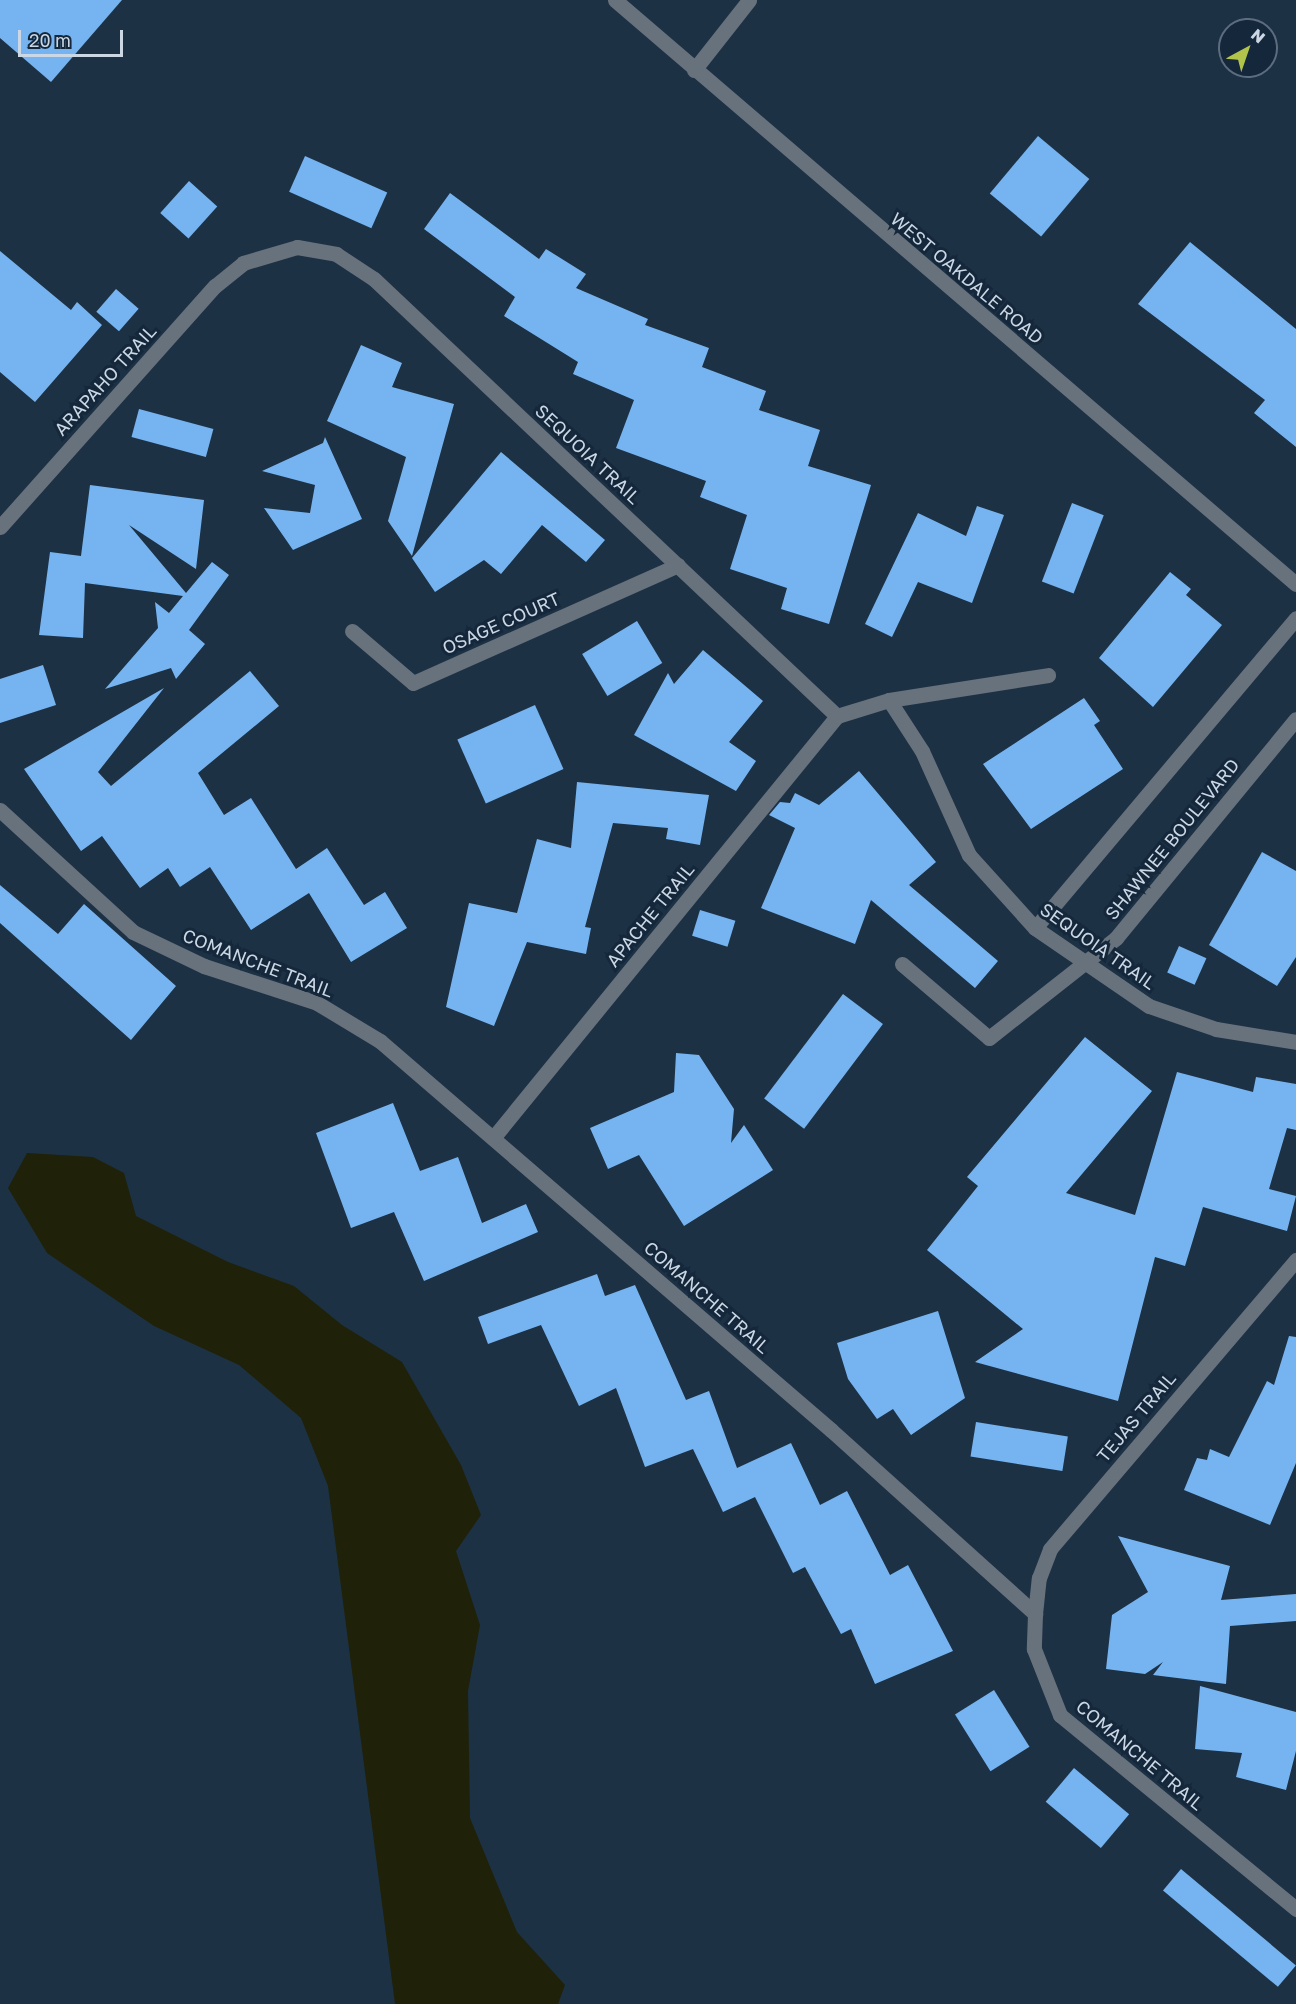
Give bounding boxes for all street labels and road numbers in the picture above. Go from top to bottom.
street label: WEST OAKDALE ROAD [886,208,1048,348]
street label: ARAPAHO TRAIL [50,320,160,440]
street label: SEQUOIA TRAIL [531,400,645,508]
street label: OSAGE COURT [439,587,563,659]
street label: SHAWNEE BOULEVARD [1100,754,1244,924]
street label: APACHE TRAIL [602,859,698,971]
street label: SEQUOIA TRAIL [1036,898,1160,994]
street label: COMANCHE TRAIL [180,924,336,1002]
street label: COMANCHE TRAIL [640,1237,774,1357]
street label: TEJAS TRAIL [1092,1368,1180,1466]
street label: COMANCHE TRAIL [1072,1695,1208,1815]

